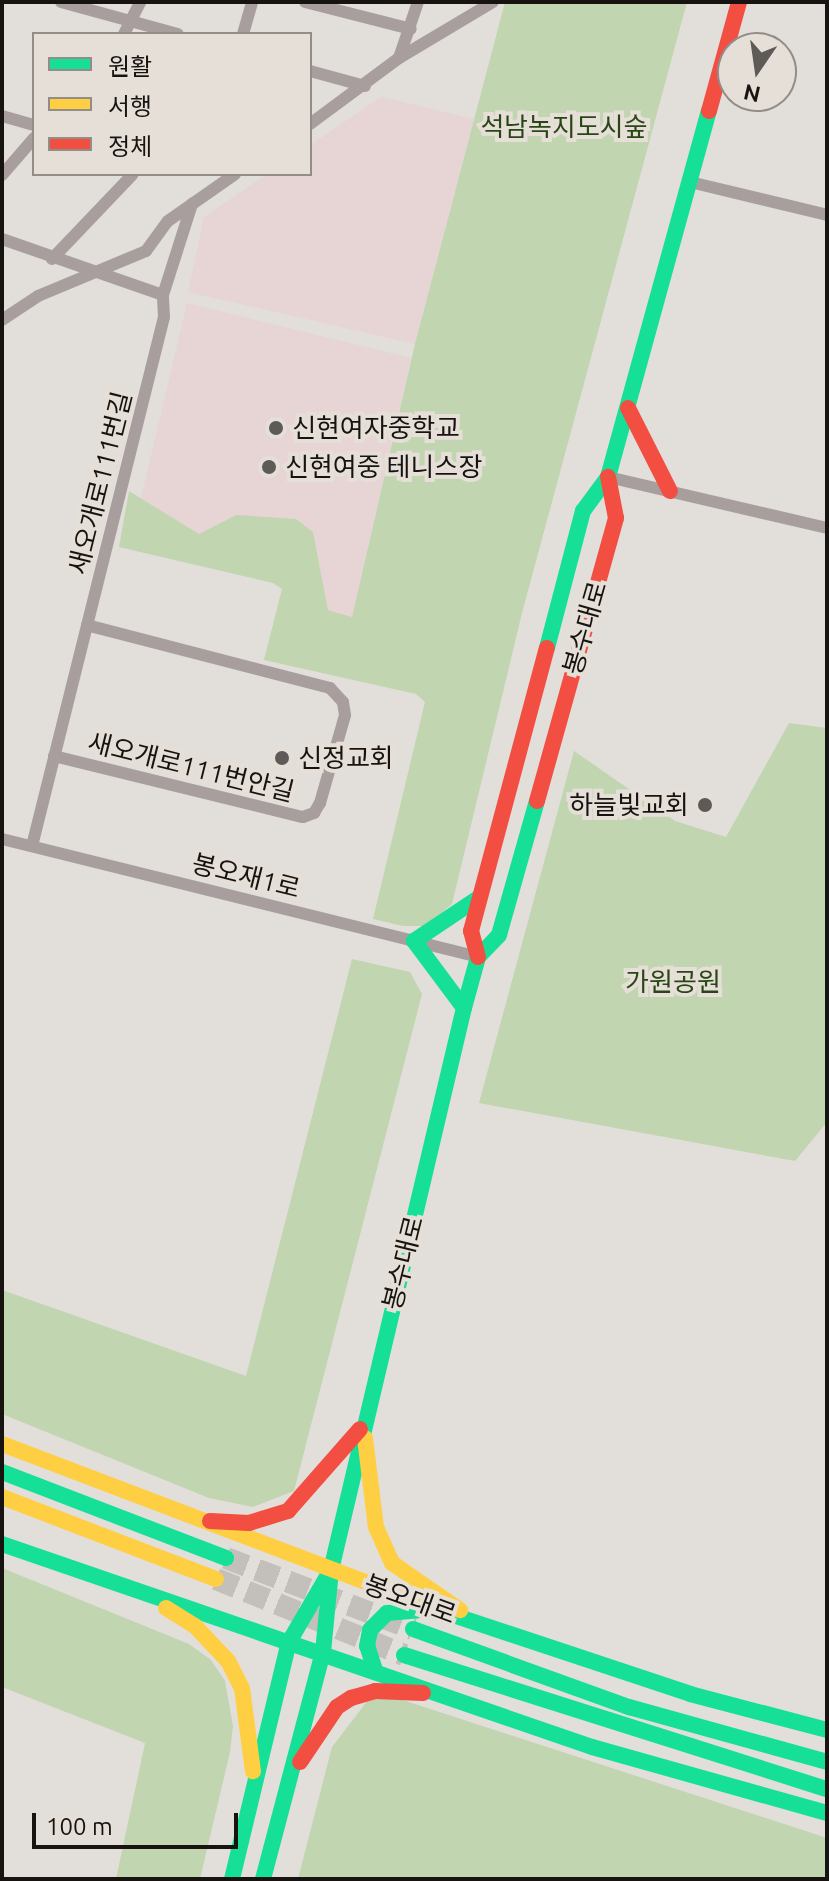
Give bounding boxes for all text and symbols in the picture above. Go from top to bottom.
legend [32,32,312,176]
north arrow [717,32,797,112]
text: 원활 [108,53,152,80]
text: N [741,80,763,108]
text: 서행 [108,93,152,120]
park label: 석남녹지도시숲 [480,111,648,143]
text: 정체 [108,133,152,160]
street label: 새오개로111번길 [62,388,138,578]
place label: 신현여자중학교 [292,412,459,444]
marker: 신현여자중학교 [267,419,285,437]
place label: 신현여중 테니스장 [285,451,482,483]
marker: 신현여중 테니스장 [260,458,278,476]
street label: 봉수대로 [557,578,613,678]
street label: 새오개로111번안길 [85,726,297,808]
place label: 신정교회 [298,742,394,774]
marker: 신정교회 [273,749,291,767]
place label: 하늘빛교회 [569,789,689,821]
marker: 하늘빛교회 [696,796,714,814]
street label: 봉오재1로 [189,848,303,904]
park label: 가원공원 [625,966,721,998]
street label: 봉수대로 [376,1213,430,1313]
street label: 봉오대로 [360,1568,460,1630]
scale bar [36,1797,242,1847]
text: 100 m [46,1813,113,1840]

